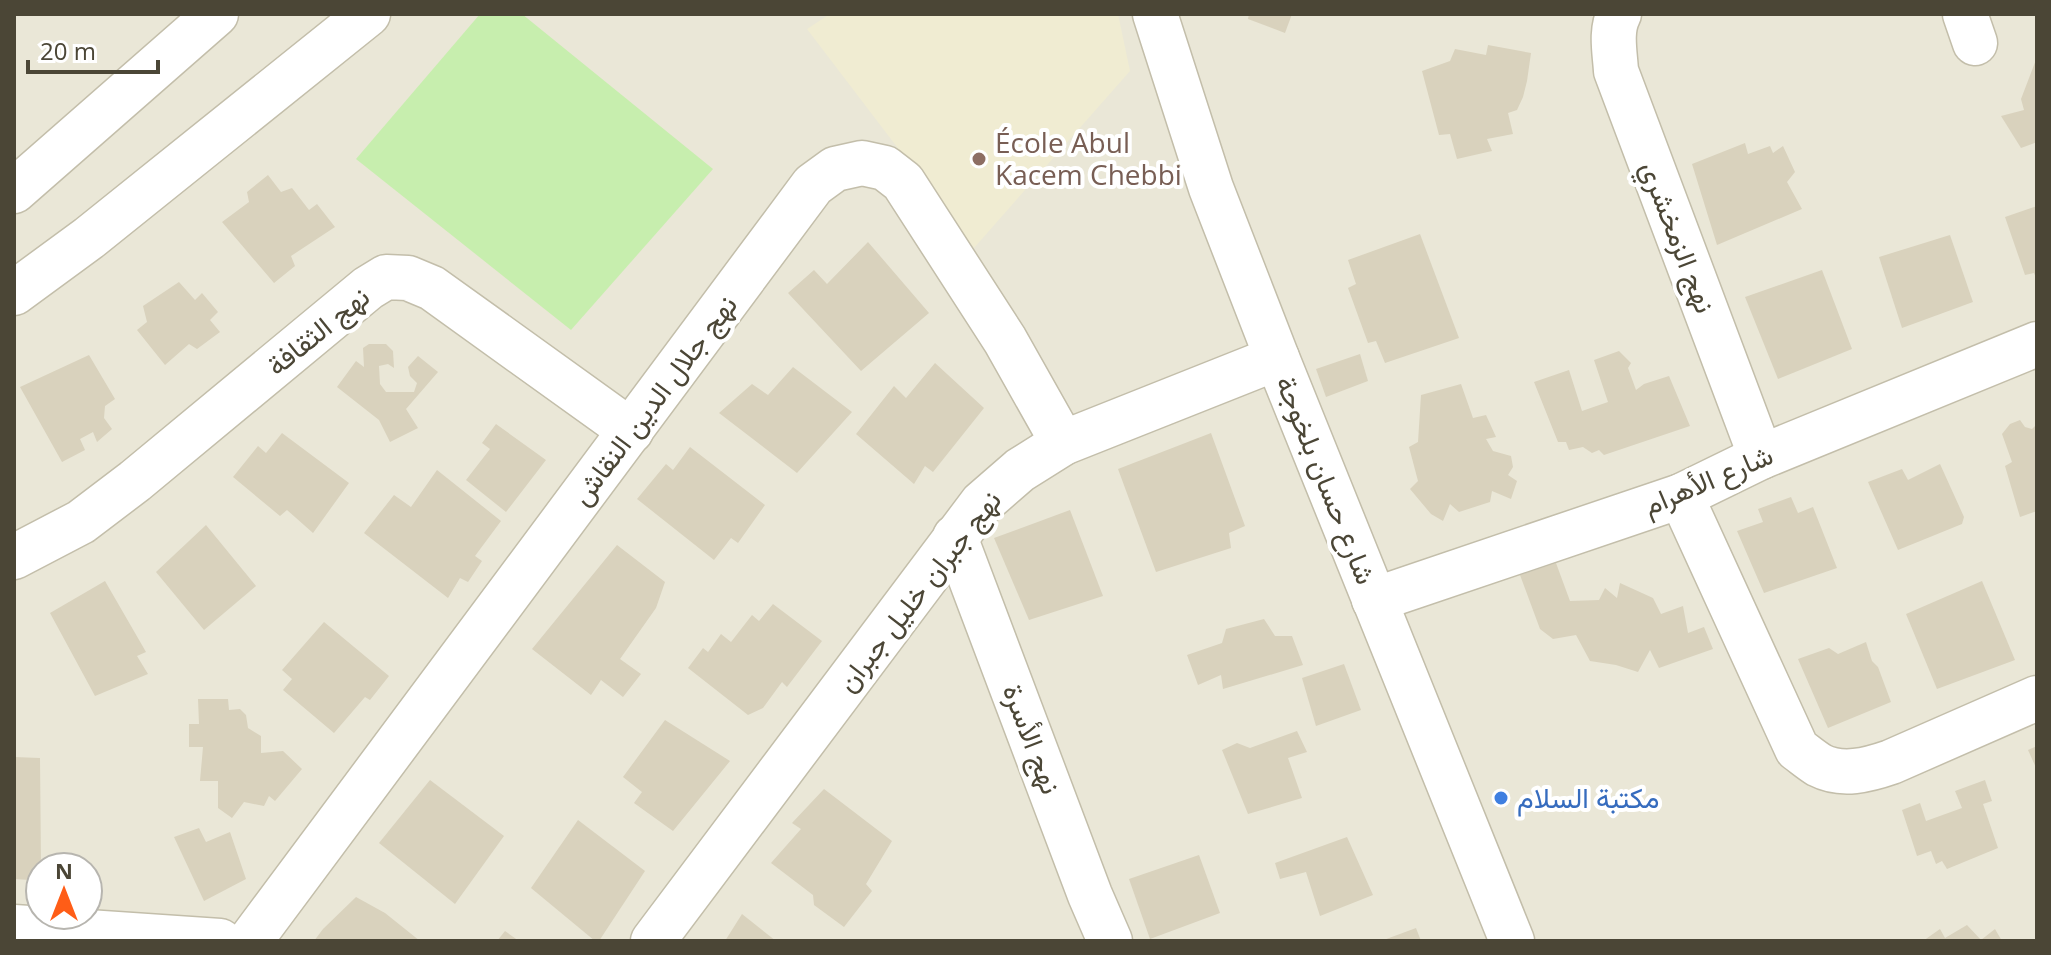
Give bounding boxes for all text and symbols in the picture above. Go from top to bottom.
scale bar [28,24,158,74]
text: 20 m [40,34,96,67]
place label: École Abul Kacem Chebbi [995,123,1182,193]
marker: École Abul Kacem Chebbi [970,150,988,168]
street label: نهج الزمخشري [1628,155,1725,320]
street label: نهج الثقافة [258,277,378,385]
street label: نهج جلال الدين النقاش [562,286,746,514]
street label: شارع حسان بلخوجة [1267,370,1386,590]
street label: شارع الأهرام [1637,435,1779,524]
street label: نهج جبران خليل جبران [827,482,1011,700]
street label: نهج الأسرة [993,678,1071,800]
place label: مكتبة السلام [1517,778,1660,817]
marker: مكتبة السلام [1492,789,1510,807]
north arrow [24,851,104,931]
text: N [55,855,73,885]

